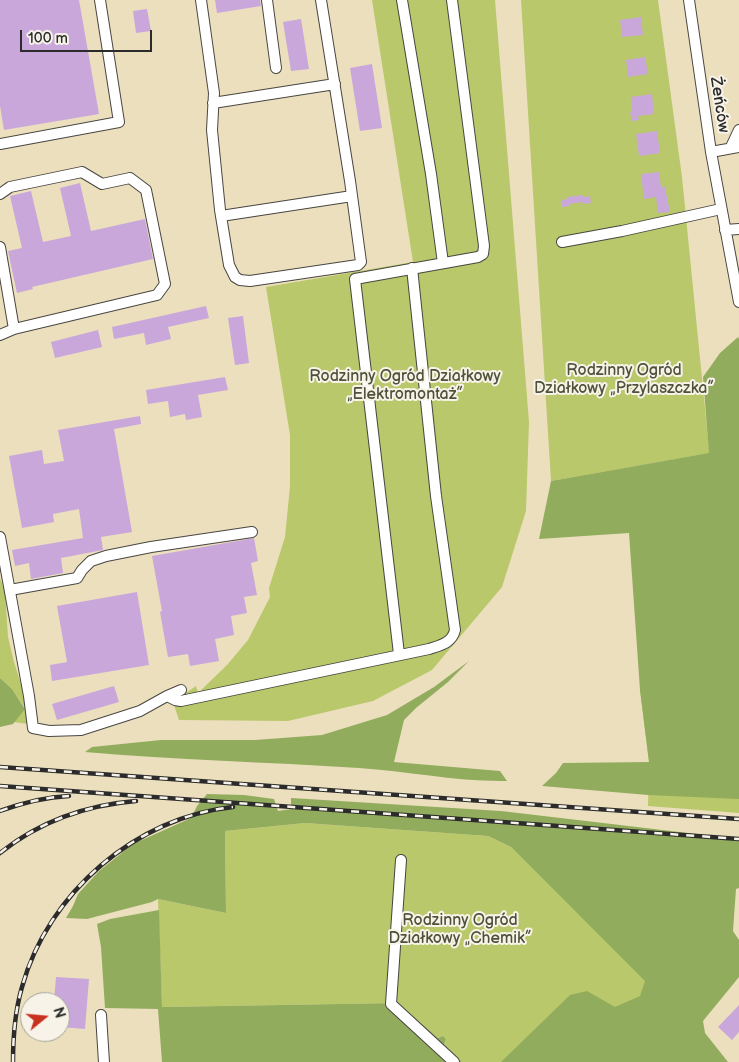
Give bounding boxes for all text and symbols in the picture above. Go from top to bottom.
scale bar [22,20,155,52]
text: 100 m [28,29,68,48]
street label: Żeńców [705,76,733,134]
park label: Rodzinny Ogród Działkowy „Przylaszczka” [534,361,714,399]
park label: Rodzinny Ogród Działkowy „Elektromontaż” [309,367,501,405]
park label: Rodzinny Ogród Działkowy „Chemik” [388,911,532,949]
north arrow [20,992,70,1042]
text: N [49,1005,69,1020]

